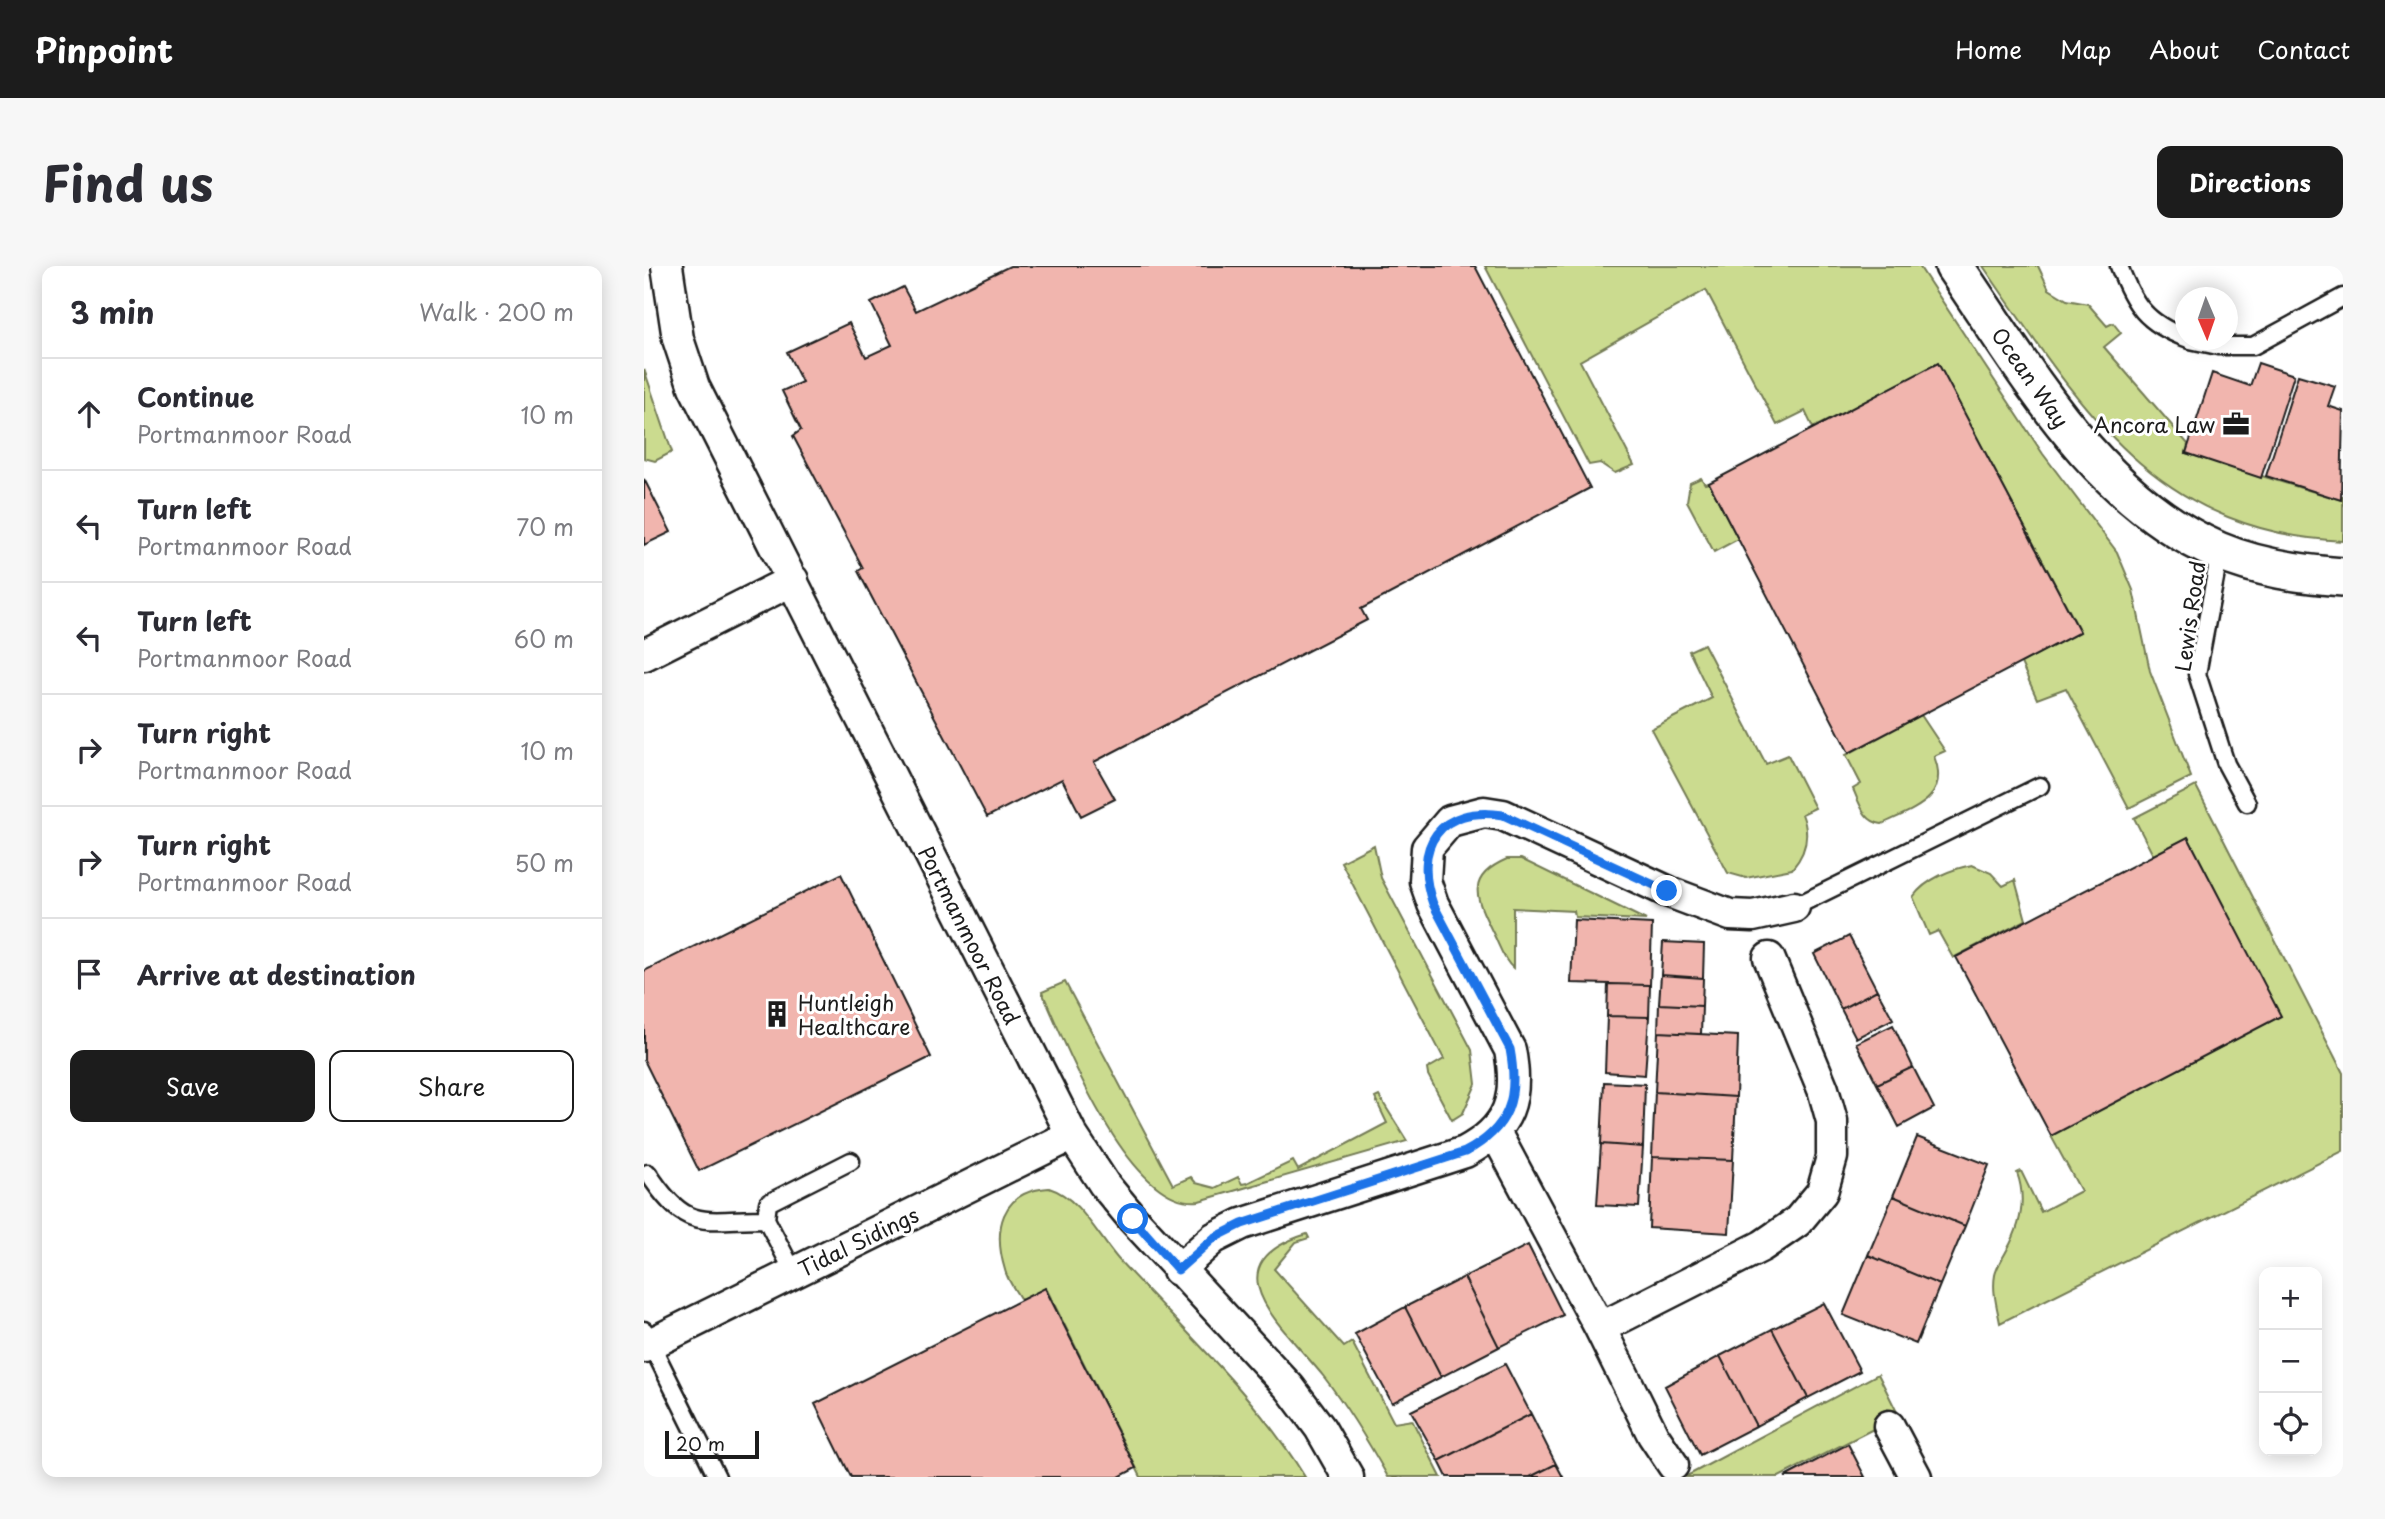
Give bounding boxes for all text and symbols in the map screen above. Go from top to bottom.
text: Pinpoint [35,24,173,74]
text: Home [1955,31,2022,67]
text: Map [2060,31,2111,67]
text: About [2149,31,2219,67]
text: Contact [2257,31,2350,67]
text: Find us [42,145,213,219]
button: Directions [2157,146,2343,218]
north arrow [2175,287,2238,350]
text: 3 min [70,289,155,334]
text: Walk · 200 m [419,294,574,329]
street label: Ocean Way [1984,320,2078,434]
text: Continue [137,377,254,416]
icon: ahead [70,395,108,433]
text: 10 m [520,397,574,432]
place label: Ancora Law [2093,408,2215,440]
office icon: Ancora Law [2221,409,2251,439]
text: Portmanmoor Road [137,416,352,451]
text: Turn left [137,489,252,528]
icon: left [70,507,108,545]
text: 70 m [516,509,574,544]
text: Portmanmoor Road [137,528,352,563]
street label: Lewis Road [2165,559,2213,673]
text: Turn left [137,601,252,640]
icon: left [70,619,108,657]
text: 60 m [514,621,574,656]
text: Portmanmoor Road [137,640,352,675]
text: Turn right [137,713,271,752]
icon: right [70,731,108,769]
text: 10 m [520,733,574,768]
text: Portmanmoor Road [137,752,352,787]
text: Turn right [137,825,271,864]
street label: Portmanmoor Road [911,840,1029,1030]
icon: right [70,843,108,881]
text: 50 m [514,845,574,880]
text: Portmanmoor Road [137,864,352,899]
route end [1651,875,1682,906]
icon: arrive [70,955,108,993]
text: Arrive at destination [137,955,416,994]
place label: Huntleigh Healthcare [798,986,910,1042]
building icon: Huntleigh Healthcare [762,999,792,1029]
button: Save [70,1050,315,1122]
button: Share [329,1050,574,1122]
street label: Tidal Sidings [792,1198,924,1284]
route start [1117,1203,1148,1234]
map controls [2259,1267,2322,1456]
button: + [2259,1267,2322,1330]
button: − [2259,1330,2322,1393]
button: locate [2259,1393,2322,1456]
scale bar [665,1428,760,1460]
text: 20 m [676,1429,725,1457]

